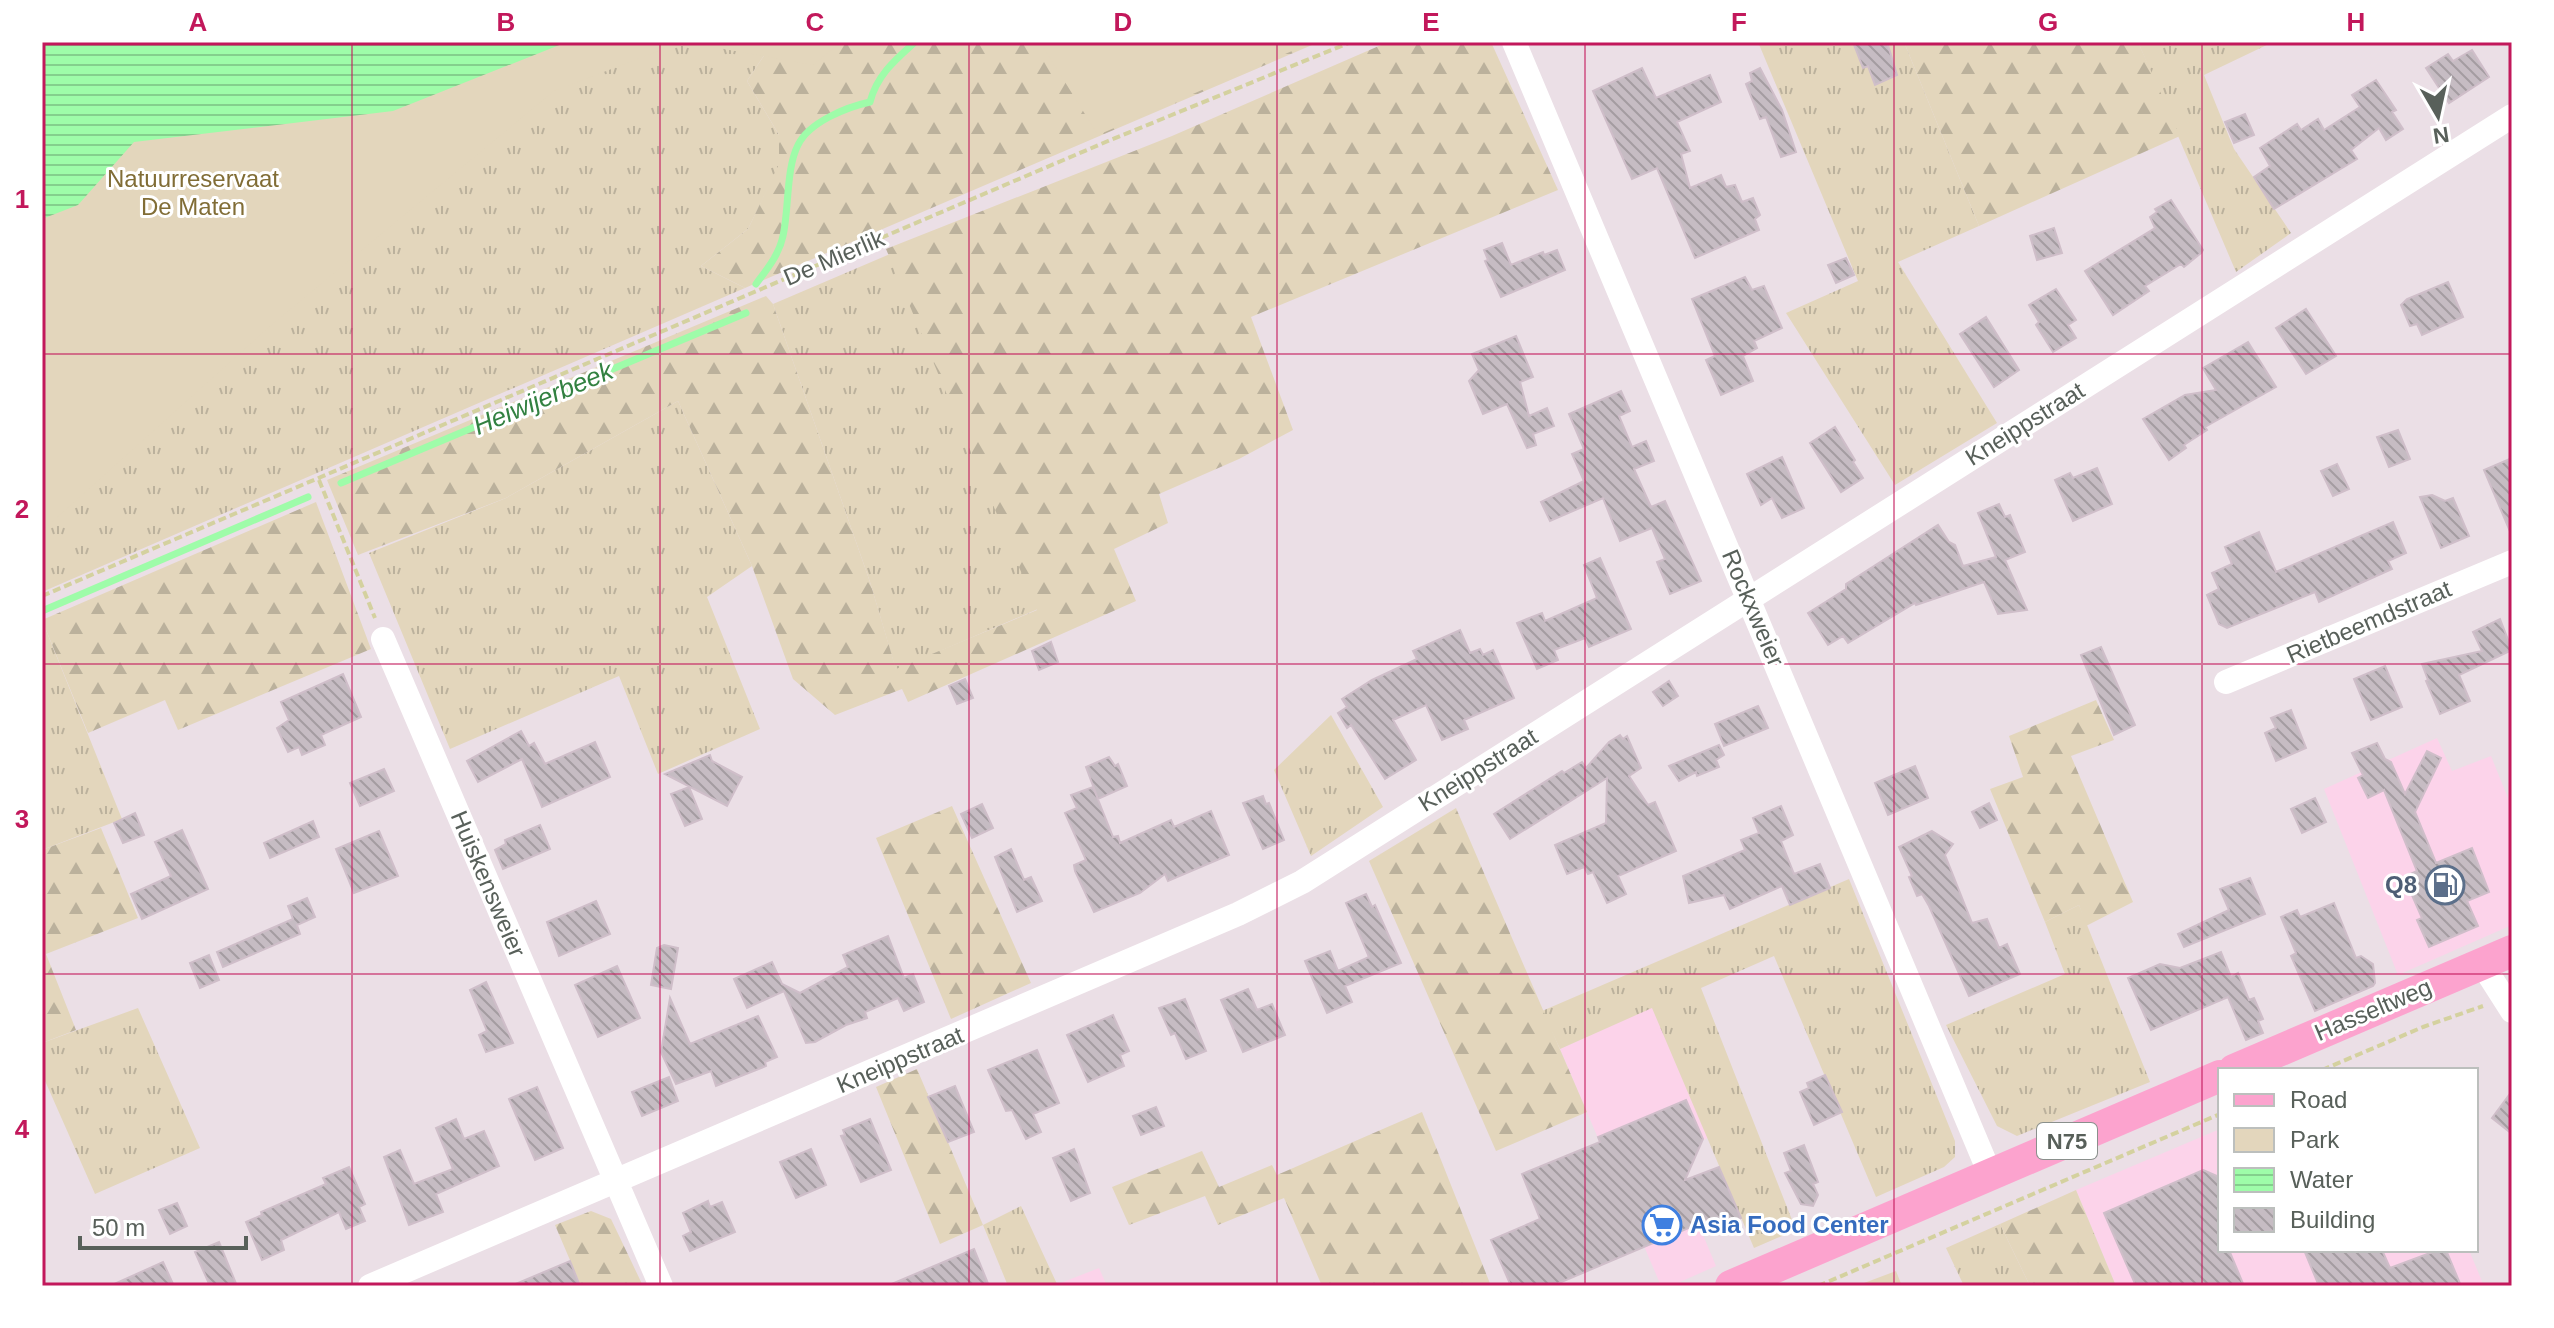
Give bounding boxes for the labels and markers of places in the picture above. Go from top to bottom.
fuel station icon: Q8 [2424,864,2466,906]
place label: Q8 [2385,871,2417,898]
supermarket icon: Asia Food Center [1641,1204,1683,1246]
place label: Asia Food Center [1690,1211,1889,1238]

